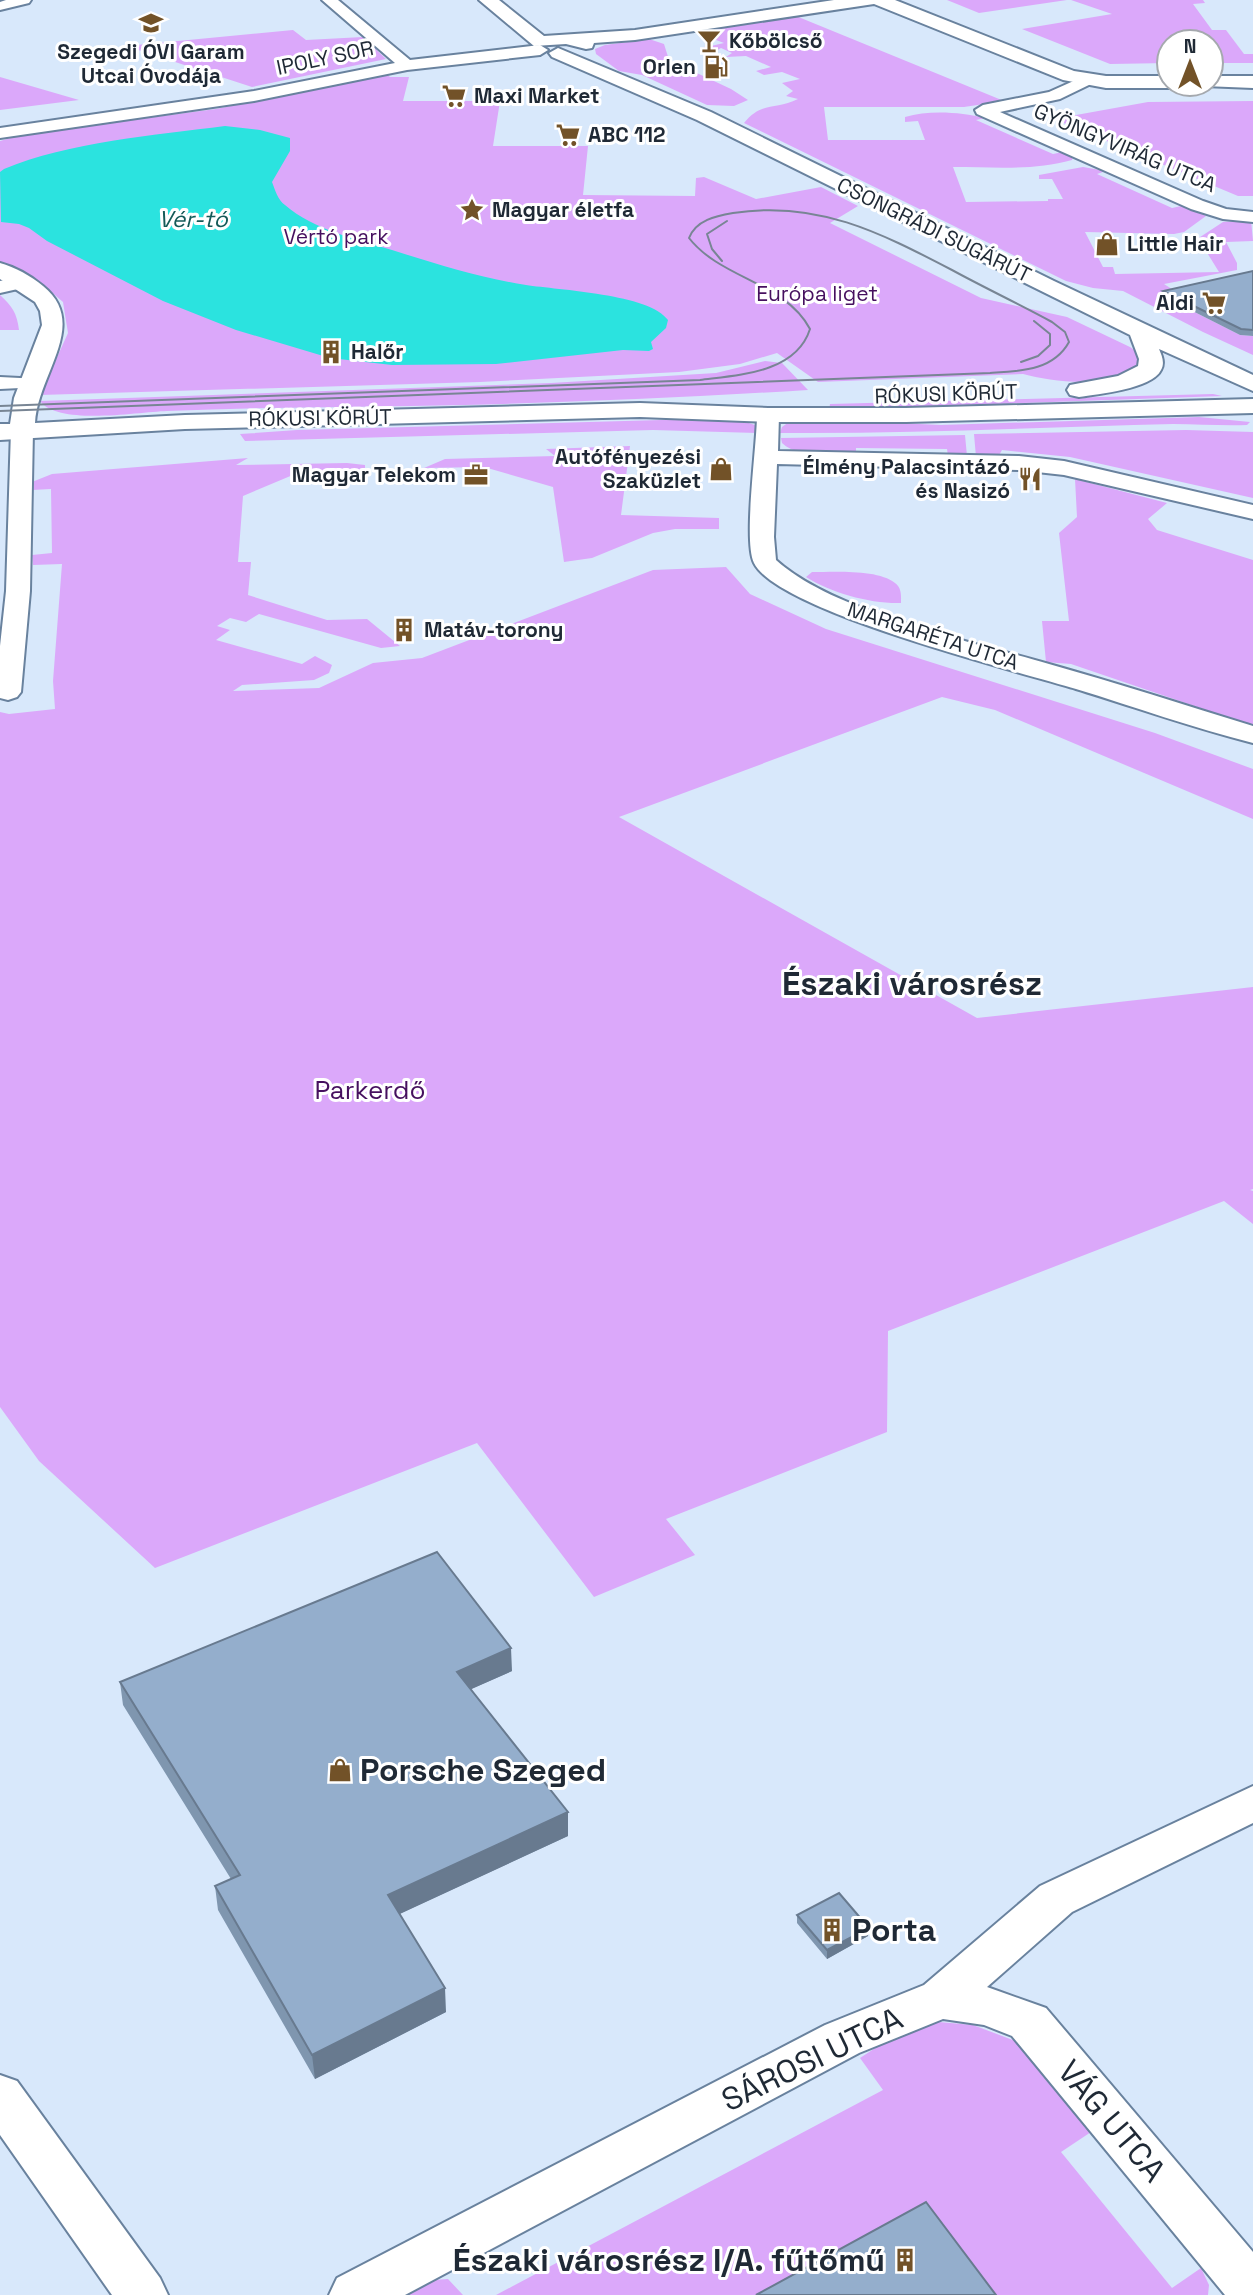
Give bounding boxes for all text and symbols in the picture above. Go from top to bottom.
school or university icon: Szegedi ÓVI Garam Utcai Óvodája [137,9,165,37]
bar icon: Kőbölcső [695,27,723,55]
place label: Kőbölcső [729,27,823,54]
north arrow [1155,28,1225,98]
street label: IPOLY SOR [274,34,376,81]
text: N [1184,34,1196,59]
place label: Szegedi ÓVI Garam Utcai Óvodája [57,38,245,89]
place label: Orlen [643,53,696,80]
fuel station icon: Orlen [702,53,730,81]
supermarket icon: Maxi Market [440,82,468,110]
place label: Maxi Market [474,82,600,109]
street label: GYÖNGYVIRÁG UTCA [1030,97,1220,198]
supermarket icon: ABC 112 [554,121,582,149]
place label: ABC 112 [588,121,666,148]
street label: CSONGRÁDI SUGÁRÚT [833,171,1036,288]
place icon: Magyar életfa [458,196,486,224]
place label: Magyar életfa [492,196,634,223]
water label: Vér-tó [158,204,228,234]
park label: Vértó park [283,223,389,250]
shop icon: Little Hair [1093,230,1121,258]
place label: Little Hair [1127,230,1223,257]
park label: Európa liget [756,280,878,307]
place label: Aldi [1156,289,1194,316]
supermarket icon: Aldi [1200,289,1228,317]
building icon: Halőr [317,338,345,366]
place label: Halőr [351,338,404,365]
street label: RÓKUSI KÖRÚT [874,378,1018,409]
street label: RÓKUSI KÖRÚT [248,403,392,432]
place label: Autófényezési Szaküzlet [555,443,701,494]
place label: Élmény Palacsintázó és Nasizó [803,453,1010,504]
shop icon: Autófényezési Szaküzlet [707,455,735,483]
place label: Magyar Telekom [292,461,456,488]
office icon: Magyar Telekom [462,461,490,489]
restaurant icon: Élmény Palacsintázó és Nasizó [1016,465,1044,493]
street label: MARGARÉTA UTCA [844,595,1022,676]
building icon: Matáv-torony [390,616,418,644]
place label: Matáv-torony [424,616,563,643]
district label: Északi városrész [782,963,1042,1005]
park label: Parkerdő [315,1073,425,1107]
place label: Porsche Szeged [360,1750,606,1790]
shop icon: Porsche Szeged [326,1756,354,1784]
place label: Porta [852,1910,936,1950]
building icon: Porta [818,1916,846,1944]
street label: SÁROSI UTCA [715,1998,909,2120]
street label: VÁG UTCA [1049,2052,1175,2190]
place label: Északi városrész I/A. fűtőmű [453,2240,885,2280]
building icon: Északi városrész I/A. fűtőmű [891,2246,919,2274]

